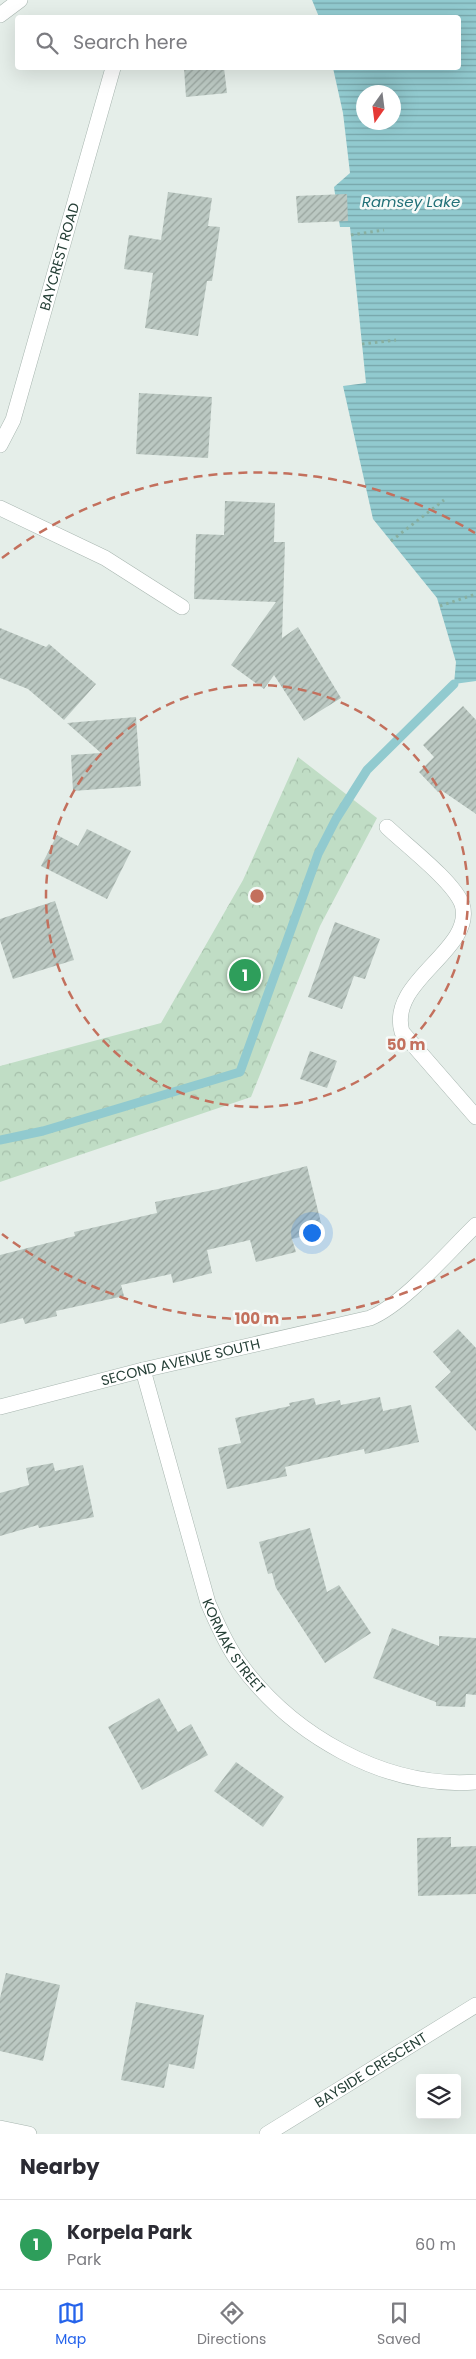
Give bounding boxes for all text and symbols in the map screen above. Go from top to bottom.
search box [15,15,461,70]
icon: search [33,29,61,57]
text: Search here [73,29,187,56]
north arrow [356,85,401,130]
water label: Ramsey Lake [362,191,460,212]
street label: BAYCREST ROAD [35,200,84,313]
centre of rings [248,887,266,905]
pin: 1 [229,956,261,994]
text: 50 m [387,1034,425,1055]
your location [299,1220,325,1246]
text: 100 m [235,1308,279,1329]
street label: SECOND AVENUE SOUTH [99,1334,262,1391]
street label: KORMAK STREET [197,1595,270,1698]
street label: BAYSIDE CRESCENT [311,2027,431,2112]
map controls [416,2074,461,2119]
button: layers [416,2074,461,2119]
text: Nearby [20,2152,100,2181]
text: Korpela Park [67,2219,192,2246]
text: 1 [33,2233,39,2256]
text: 60 m [415,2233,456,2256]
text: Park [67,2248,101,2271]
tab: Map [55,2299,86,2350]
tab: Directions [197,2299,266,2350]
tab: Saved [377,2299,421,2350]

